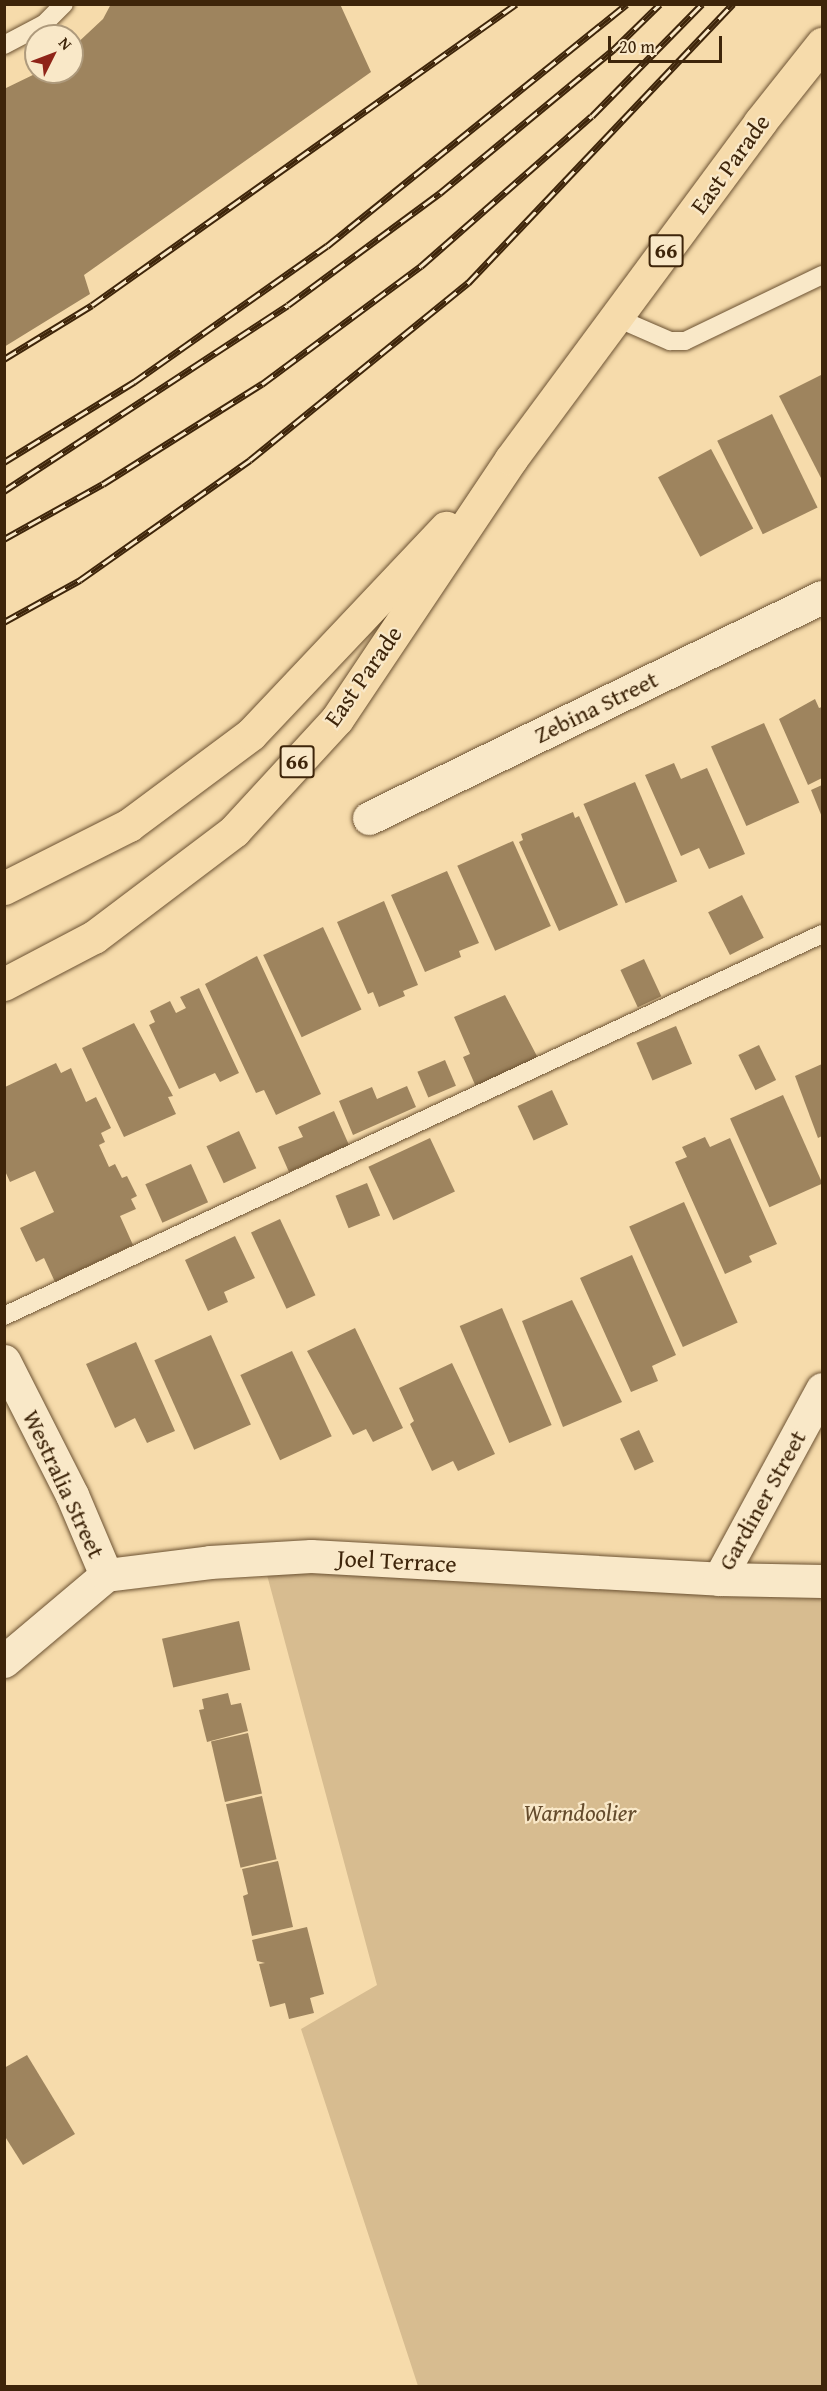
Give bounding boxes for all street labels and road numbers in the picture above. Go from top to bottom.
street label: East Parade [684,109,776,219]
road number: 66 [648,232,684,270]
street label: East Parade [318,620,408,732]
street label: Zebina Street [529,665,663,749]
road number: 66 [279,743,315,781]
street label: Westralia Street [17,1405,111,1563]
street label: Gardiner Street [712,1425,812,1575]
street label: Joel Terrace [336,1543,458,1579]

